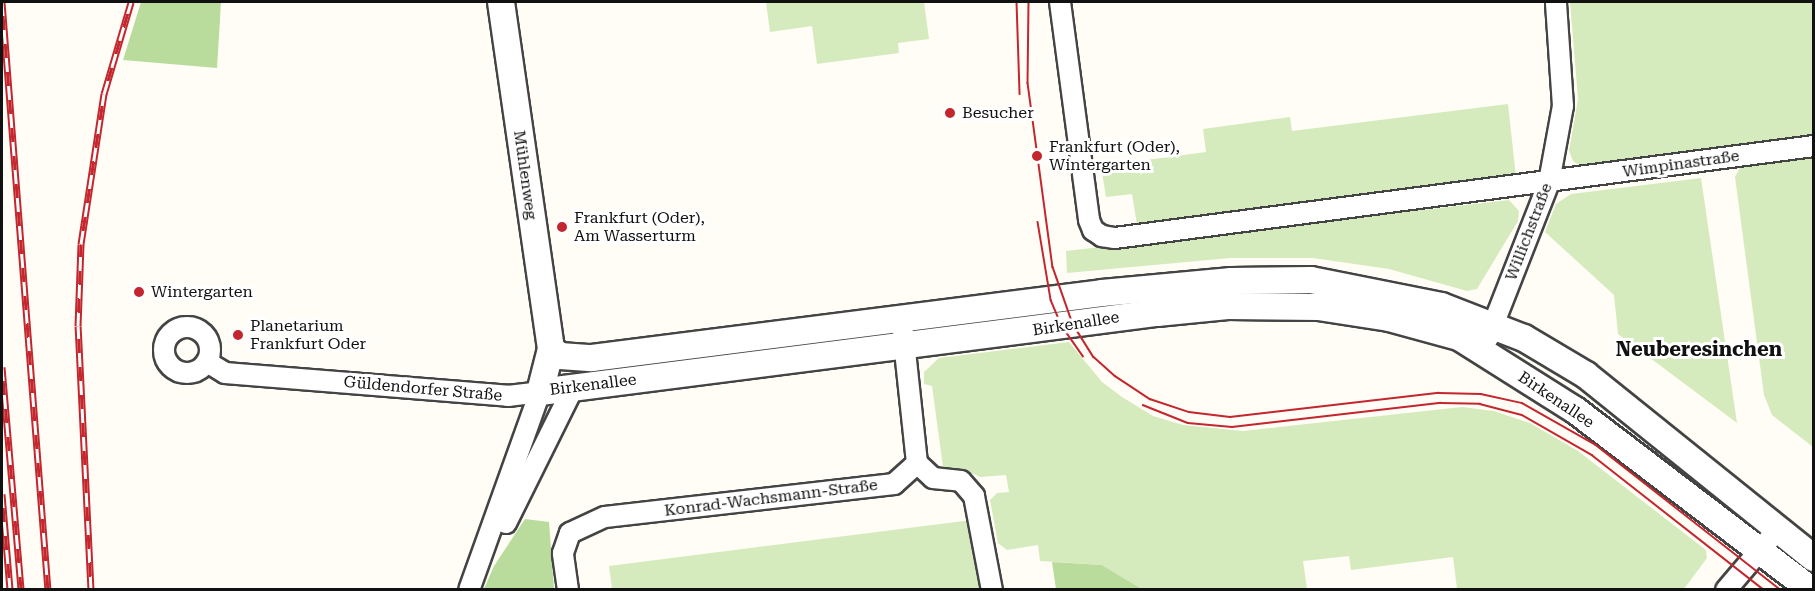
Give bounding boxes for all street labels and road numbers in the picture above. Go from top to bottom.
street label: Mühlenweg [509,129,541,221]
street label: Wimpinastraße [1621,146,1741,182]
street label: Willichstraße [1502,180,1556,284]
street label: Birkenallee [1031,308,1121,340]
street label: Birkenallee [1514,368,1598,432]
street label: Birkenallee [548,370,638,400]
street label: Güldendorfer Straße [343,373,503,405]
street label: Konrad-Wachsmann-Straße [663,475,879,521]

